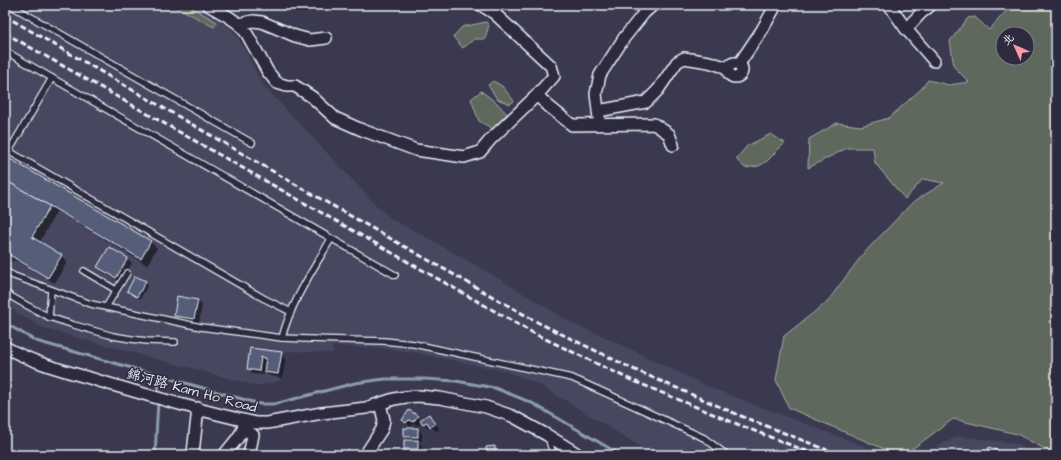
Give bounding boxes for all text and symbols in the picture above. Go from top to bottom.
north arrow [995,26,1035,66]
text: 北 [999,30,1017,48]
street label: 錦河路 Kam Ho Road [125,364,259,418]

